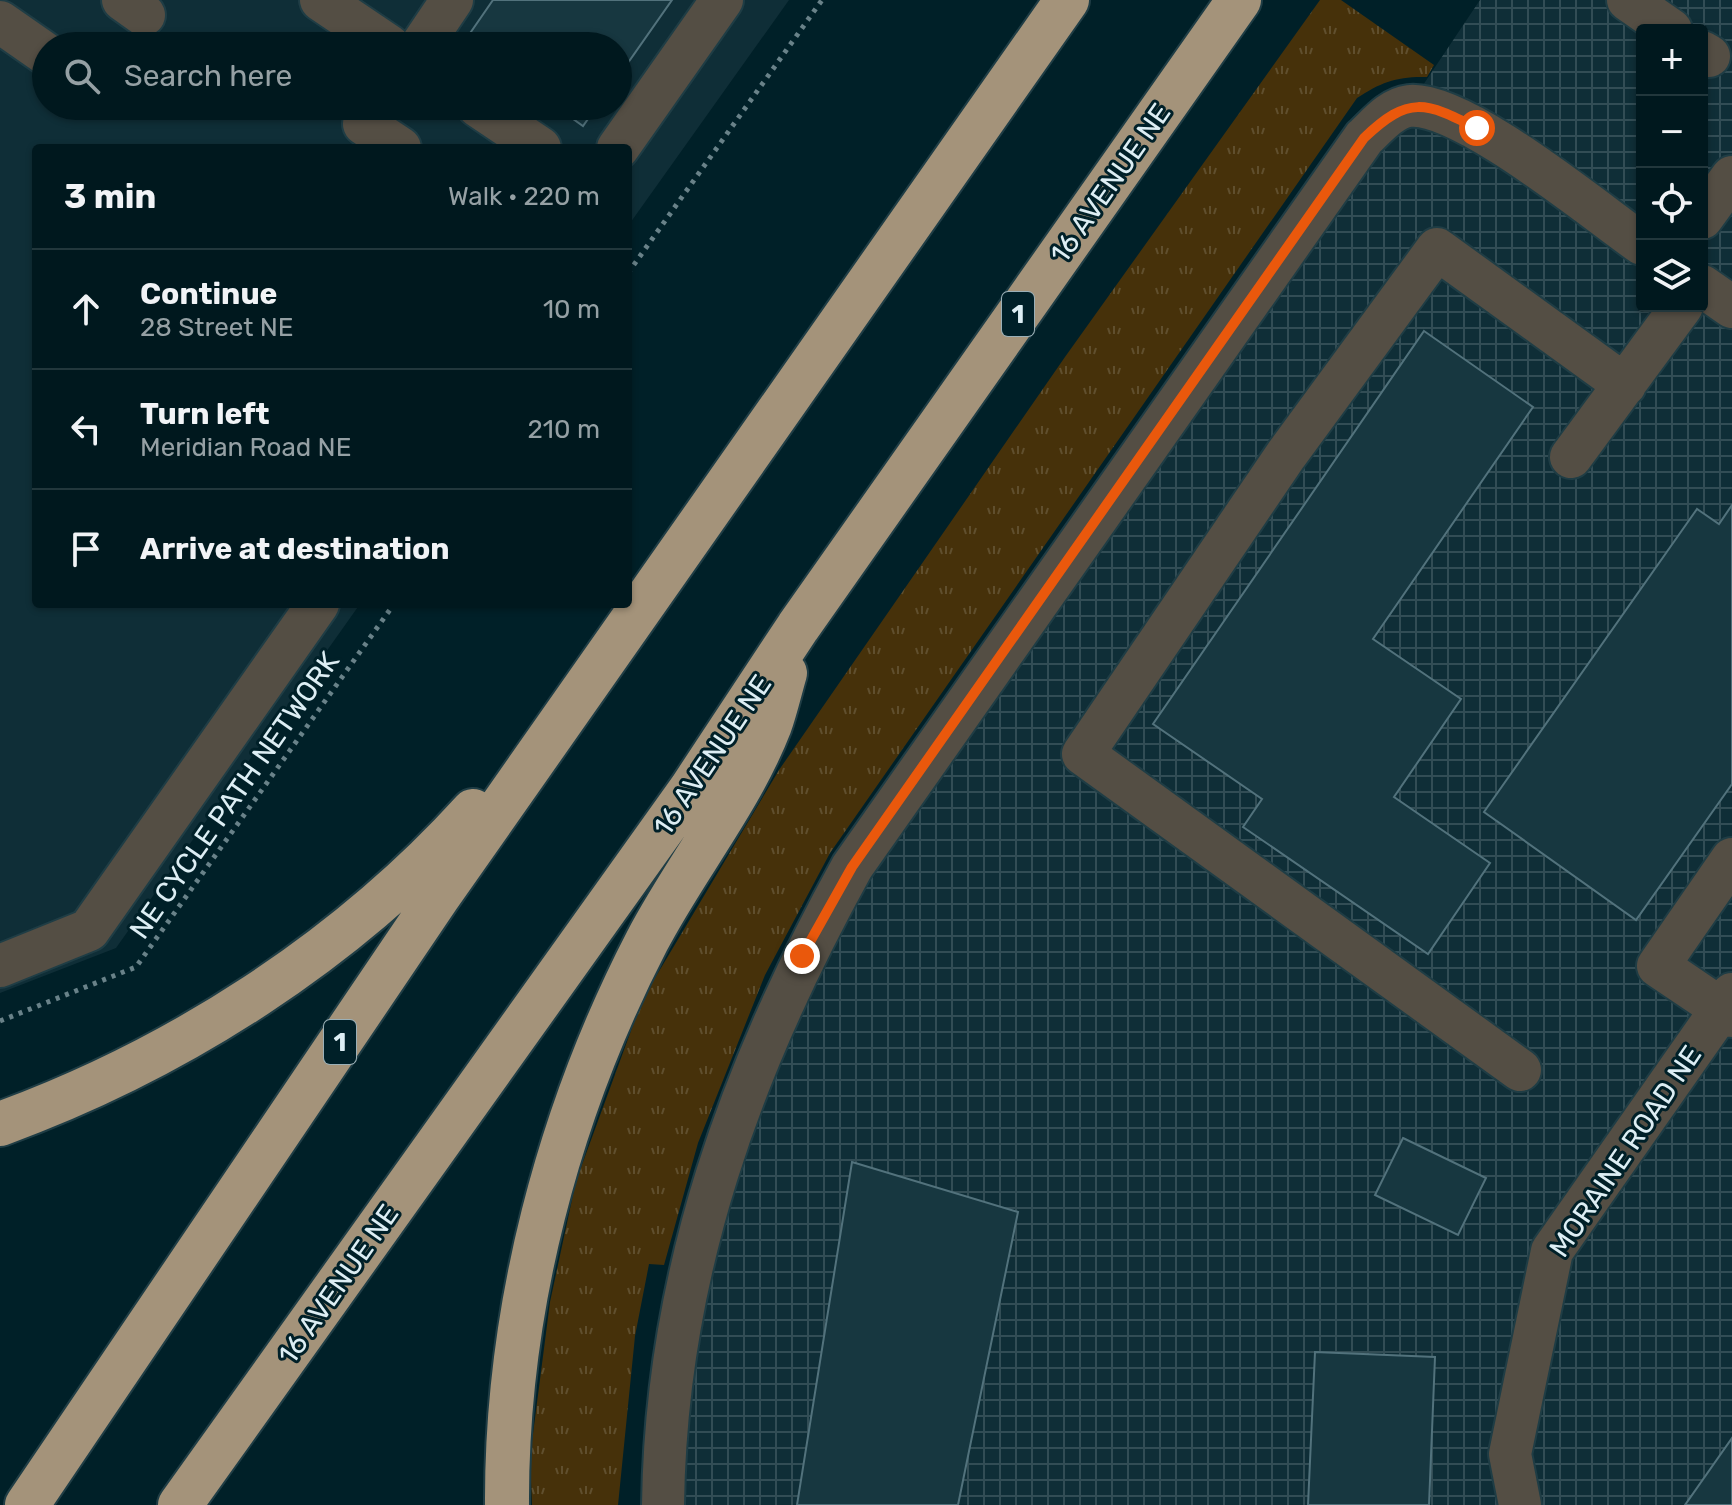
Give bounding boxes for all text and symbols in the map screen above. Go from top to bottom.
map controls [1636,24,1708,312]
button: + [1636,24,1708,96]
search box [32,32,632,120]
icon: search [60,54,104,98]
text: Search here [124,58,292,94]
button: − [1636,96,1708,168]
street label: 16 AVENUE NE [1043,97,1178,269]
route start [1459,110,1495,146]
button: locate [1636,168,1708,240]
text: 3 min [64,176,156,217]
text: Walk · 220 m [448,181,600,212]
button: layers [1636,240,1708,312]
text: Continue [140,276,277,312]
icon: ahead [64,287,108,331]
road number: 1 [1002,292,1034,336]
text: 10 m [543,294,600,325]
text: 28 Street NE [140,312,294,343]
text: Turn left [140,396,270,432]
icon: left [64,407,108,451]
text: 210 m [528,414,600,445]
text: Meridian Road NE [140,432,351,463]
icon: arrive [64,527,108,571]
text: Arrive at destination [140,531,450,567]
street label: NE CYCLE PATH NETWORK [123,645,346,945]
street label: 16 AVENUE NE [646,669,778,842]
route end [784,938,820,974]
road number: 1 [324,1020,356,1064]
street label: MORAINE ROAD NE [1543,1039,1708,1263]
street label: 16 AVENUE NE [271,1198,406,1370]

